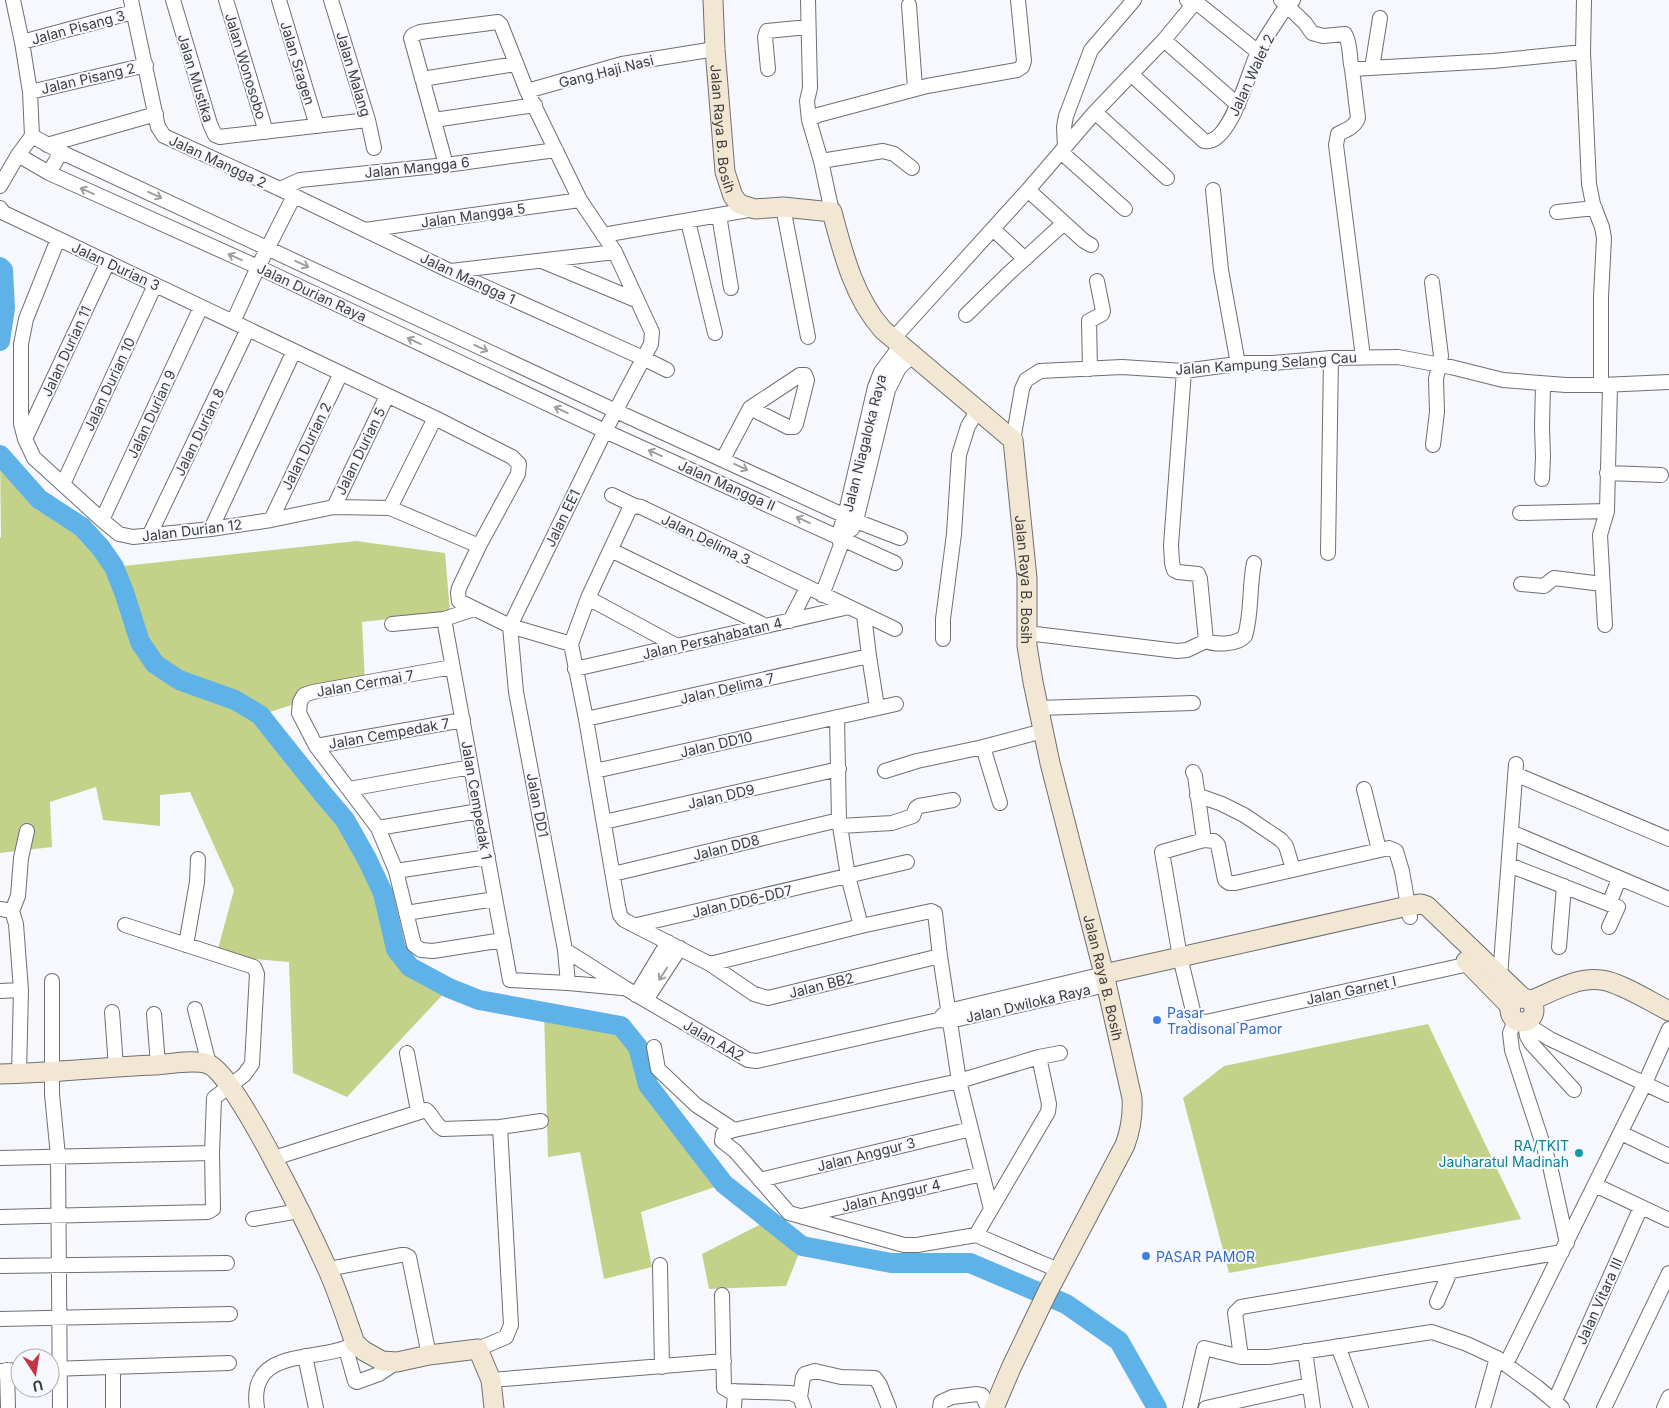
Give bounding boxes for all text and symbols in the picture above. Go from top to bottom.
street label: Jalan Pisang 3 [29,6,127,48]
street label: Jalan Wonosobo [222,11,270,121]
street label: Jalan Sragen [277,19,319,107]
street label: Jalan Malang [333,29,375,119]
street label: Jalan Walet 2 [1225,31,1277,119]
street label: Jalan Mustika [175,32,217,124]
street label: Gang Haji Nasi [557,51,655,91]
street label: Jalan Pisang 2 [39,59,137,97]
street label: Jalan Raya B. Bosih [708,64,740,195]
street label: Jalan Mangga 2 [167,131,269,191]
street label: Jalan Mangga 6 [364,153,470,181]
one-way arrow [80,185,95,195]
one-way arrow [147,191,162,201]
street label: Jalan Mangga 5 [420,199,526,231]
street label: Jalan Durian 3 [69,238,163,294]
street label: Jalan Mangga 1 [418,249,518,307]
one-way arrow [228,251,243,261]
street label: Jalan Durian Raya [255,259,369,325]
one-way arrow [294,260,309,269]
street label: Jalan Durian 11 [38,303,94,399]
street label: Jalan Durian 10 [80,335,138,433]
one-way arrow [407,335,422,345]
one-way arrow [473,344,488,353]
street label: Jalan Kampung Selang Cau [1175,348,1357,378]
street label: Jalan Durian 9 [123,367,179,461]
street label: Jalan Niagaloka Raya [839,372,889,514]
street label: Jalan Durian 8 [170,385,228,479]
street label: Jalan Durian 2 [277,399,335,493]
street label: Jalan Durian 5 [332,405,388,497]
one-way arrow [554,405,569,414]
one-way arrow [648,448,663,458]
street label: Jalan Mangga II [676,456,778,514]
one-way arrow [733,463,748,473]
street label: Jalan EE1 [541,486,583,550]
street label: Jalan Delima 3 [659,510,753,568]
street label: Jalan Raya B. Bosih [1012,514,1036,644]
street label: Jalan Durian 12 [141,515,243,545]
one-way arrow [796,515,811,524]
street label: Jalan Persahabatan 4 [640,614,784,662]
street label: Jalan Cermai 7 [315,666,415,700]
street label: Jalan Delima 7 [678,669,776,707]
street label: Jalan Cempedak 7 [327,714,451,752]
street label: Jalan DD10 [678,727,754,761]
street label: Jalan Cempedak 1 [458,739,496,861]
street label: Jalan DD1 [523,771,553,839]
street label: Jalan DD9 [686,780,756,812]
street label: Jalan DD8 [691,831,761,863]
street label: Jalan DD6-DD7 [690,881,794,921]
street label: Jalan Raya B. Bosih [1081,912,1127,1042]
one-way arrow [658,967,668,981]
street label: Jalan BB2 [787,969,855,1001]
street label: Jalan Garnet I [1304,972,1398,1008]
street label: Jalan Dwiloka Raya [964,980,1092,1026]
place label: Pasar Tradisonal Pamor [1167,1004,1282,1037]
marker: Pasar Tradisonal Pamor [1151,1014,1163,1026]
street label: Jalan AA2 [681,1016,747,1064]
street label: Jalan Anggur 3 [815,1134,917,1174]
place label: RA/TKIT Jauharatul Madinah [1439,1137,1569,1170]
marker: RA/TKIT Jauharatul Madinah [1573,1147,1585,1159]
street label: Jalan Anggur 4 [840,1175,942,1215]
place label: PASAR PAMOR [1156,1248,1255,1265]
marker: PASAR PAMOR [1140,1250,1152,1262]
street label: Jalan Vitara III [1572,1255,1626,1347]
north arrow [10,1348,60,1398]
text: U [31,1377,45,1396]

